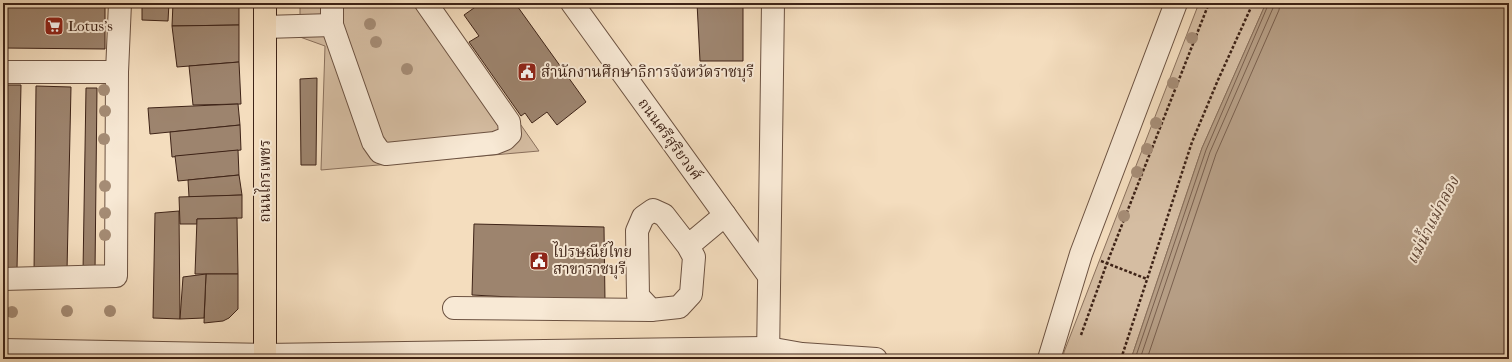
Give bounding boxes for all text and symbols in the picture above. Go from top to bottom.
supermarket icon: Lotus's [43,15,65,37]
place label: Lotus's [68,17,113,35]
public building icon: สำนักงานศึกษาธิการจังหวัดราชบุรี [516,61,538,83]
place label: สำนักงานศึกษาธิการจังหวัดราชบุรี [541,63,754,83]
street label: ถนนศรีสุริยวงศ์ [633,94,707,185]
street label: ถนนไกรเพชร [254,140,274,222]
water label: แม่น้ำแม่กลอง [1400,171,1463,267]
place label: ไปรษณีย์ไทย สาขาราชบุรี [552,241,632,280]
public building icon: ไปรษณีย์ไทย สาขาราชบุรี [528,250,550,272]

